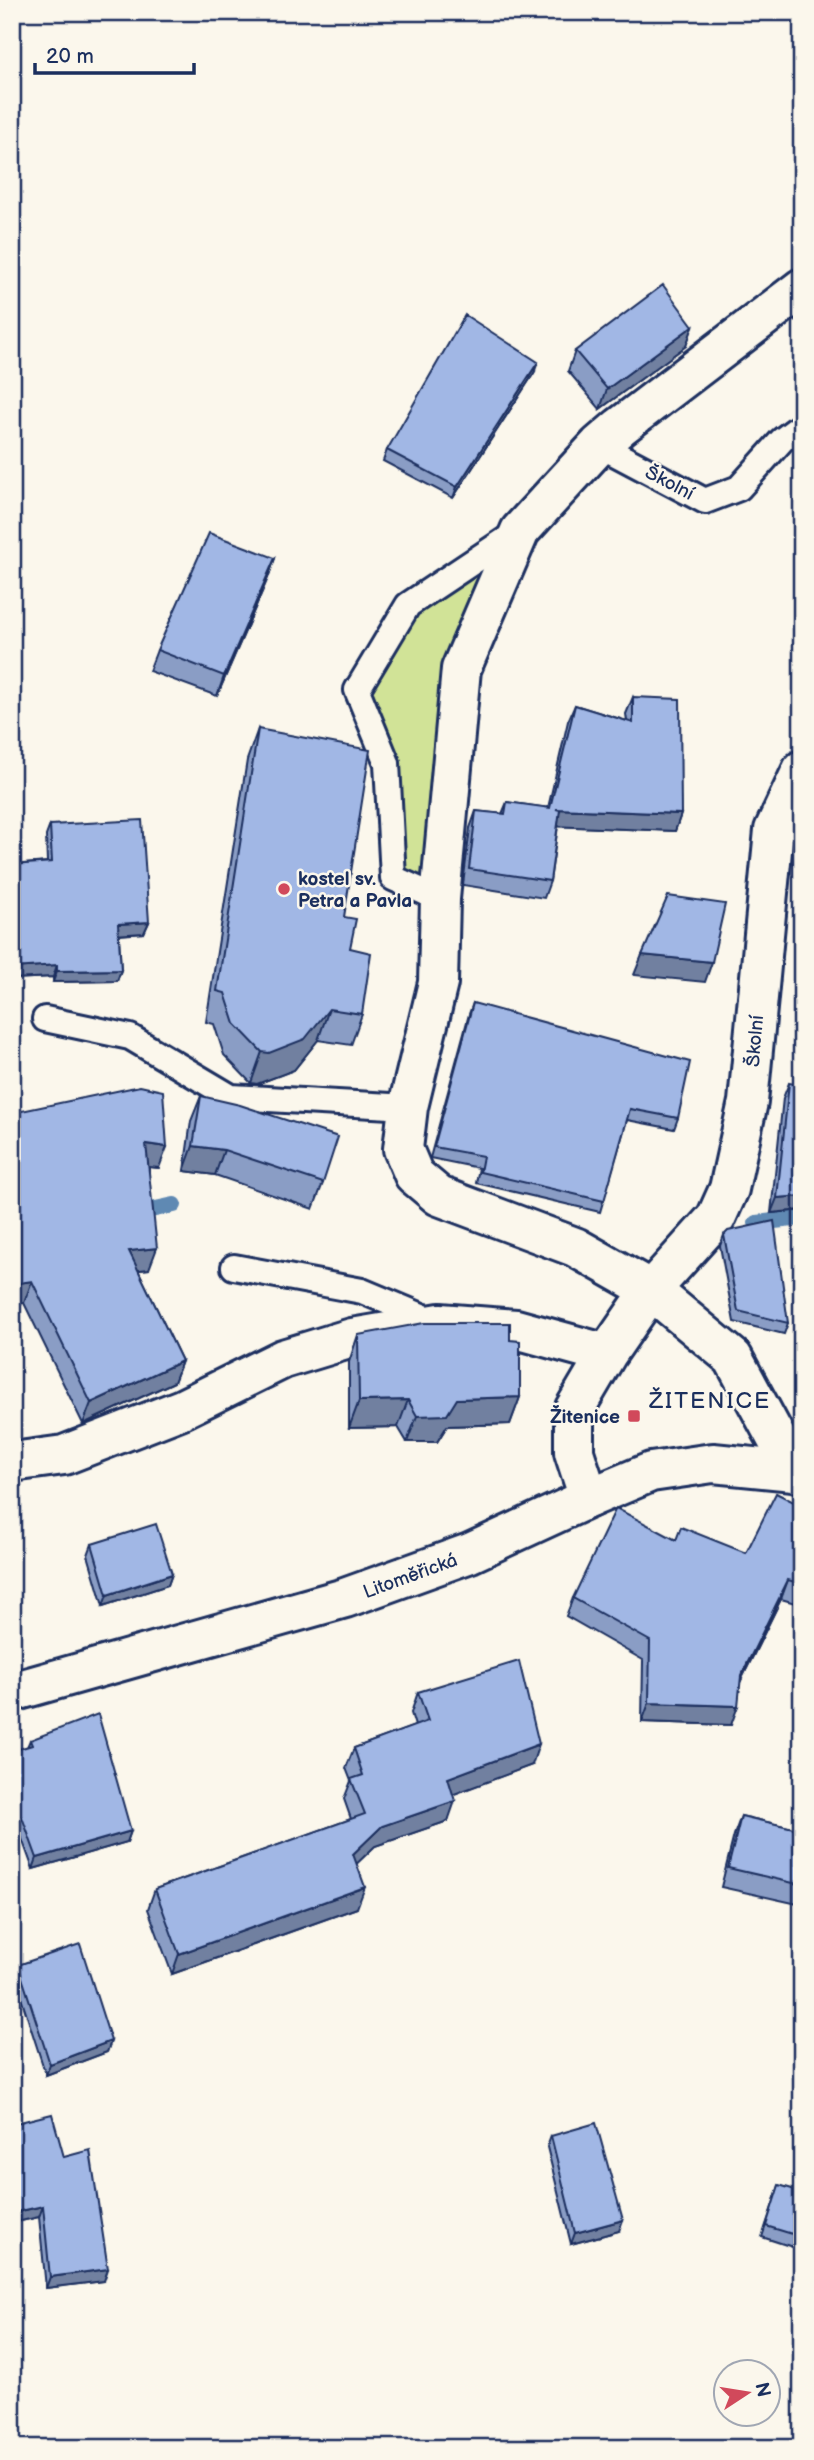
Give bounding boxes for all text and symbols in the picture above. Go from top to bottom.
scale bar [35,32,194,76]
text: 20 m [46,44,94,69]
street label: Školní [641,461,698,506]
place label: kostel sv. Petra a Pavla [298,868,412,913]
marker: kostel sv. Petra a Pavla [276,881,292,897]
street label: Školní [742,1014,769,1068]
district label: ŽITENICE [648,1387,771,1415]
place label: Žitenice [550,1405,620,1429]
marker: Žitenice [626,1408,642,1424]
street label: Litoměřická [360,1549,461,1604]
north arrow [712,2358,782,2428]
text: N [749,2380,775,2399]

